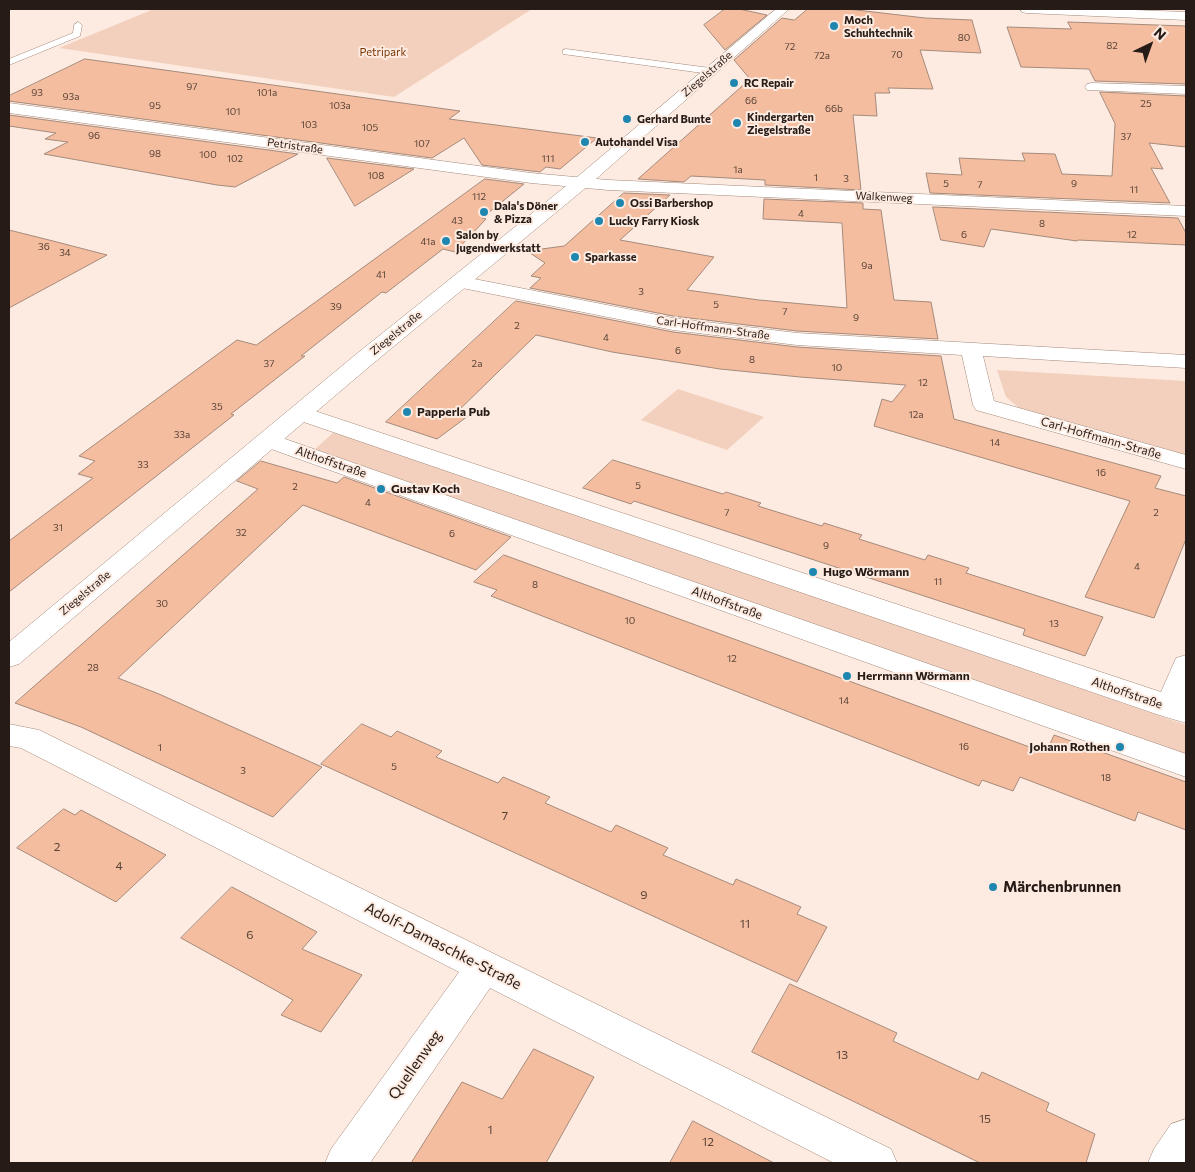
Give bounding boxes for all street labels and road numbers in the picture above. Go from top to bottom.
street label: Ziegelstraße [679,49,735,99]
street label: Petristraße [266,136,324,156]
street label: Walkenweg [855,189,913,205]
street label: Ziegelstraße [368,308,424,358]
street label: Carl-Hoffmann-Straße [656,314,770,342]
street label: Carl-Hoffmann-Straße [1039,414,1163,462]
street label: Althoffstraße [294,443,368,481]
street label: Ziegelstraße [57,568,113,618]
street label: Althoffstraße [690,584,764,622]
street label: Althoffstraße [1090,674,1164,712]
street label: Adolf-Damaschke-Straße [362,899,524,993]
street label: Quellenweg [385,1027,445,1103]

